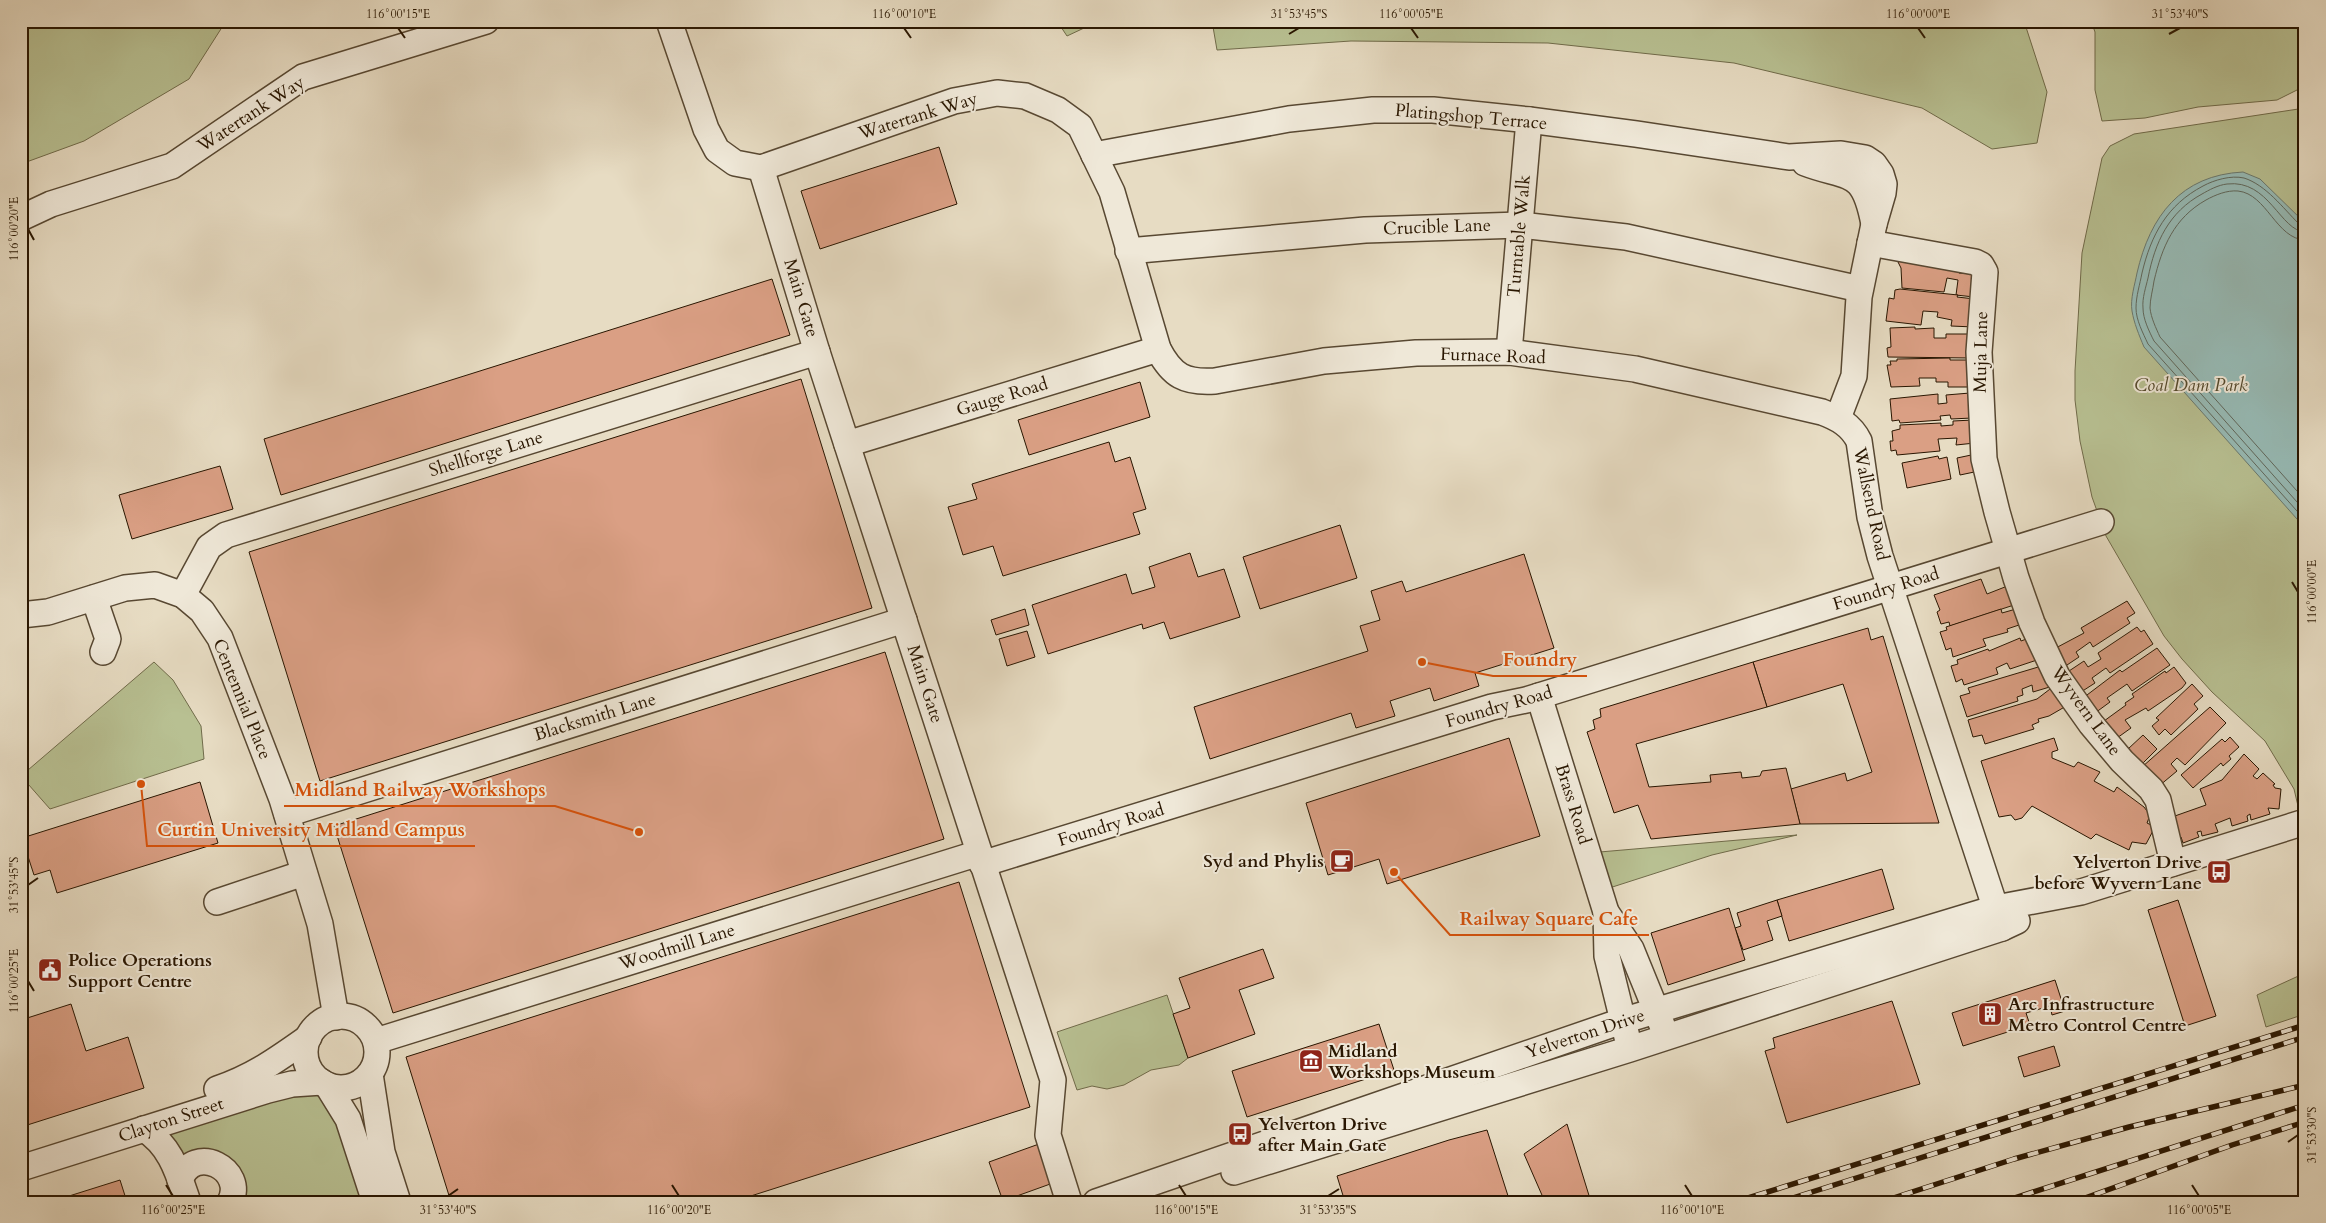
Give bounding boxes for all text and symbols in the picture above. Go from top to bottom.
text: 116°00'15"E [366,6,430,22]
text: 116°00'10"E [872,6,936,22]
text: 31°53'45"S [1271,6,1327,22]
text: 116°00'05"E [1379,6,1443,22]
text: 116°00'00"E [1886,6,1950,22]
text: 31°53'40"S [2152,6,2208,22]
street label: Watertank Way [192,70,310,159]
street label: Watertank Way [854,86,981,146]
street label: Platingshop Terrace [1394,98,1548,136]
street label: Turntable Walk [1501,174,1537,298]
text: 116°00'20"E [6,197,22,261]
street label: Crucible Lane [1383,213,1491,241]
street label: Main Gate [777,256,825,340]
street label: Muja Lane [1968,311,1994,393]
street label: Furnace Road [1440,342,1547,370]
street label: Gauge Road [953,371,1051,423]
park label: Coal Dam Park [2134,373,2248,398]
street label: Shellforge Lane [426,425,546,483]
street label: Wallsend Road [1847,444,1895,563]
text: 116°00'00"E [2304,560,2320,624]
street label: Foundry Road [1830,561,1943,617]
street label: Centennial Place [206,635,278,763]
street label: Main Gate [901,642,949,726]
callout: Foundry [1493,642,1587,676]
text: Foundry [1503,647,1577,673]
street label: Wyvern Lane [2044,660,2127,761]
street label: Foundry Road [1443,680,1556,734]
street label: Blacksmith Lane [531,687,659,747]
street label: Brass Road [1549,761,1597,848]
callout: Midland Railway Workshops [284,772,555,806]
text: Midland Railway Workshops [295,777,545,803]
street label: Foundry Road [1055,797,1168,853]
callout: Curtin University Midland Campus [147,812,475,846]
text: Curtin University Midland Campus [157,817,465,843]
cafe icon: Syd and Phylis [1329,848,1355,874]
place label: Syd and Phylis [1203,849,1324,874]
place label: Yelverton Drive before Wyvern Lane [2034,850,2202,896]
text: 31°53'45"S [6,857,22,913]
bus stop icon: Yelverton Drive before Wyvern Lane [2206,859,2232,885]
callout: Railway Square Cafe [1450,901,1649,935]
text: Railway Square Cafe [1459,906,1639,932]
street label: Woodmill Lane [615,917,738,977]
place label: Police Operations Support Centre [68,948,212,994]
text: 116°00'25"E [6,949,22,1013]
public building icon: Police Operations Support Centre [37,957,63,983]
place label: Arc Infrastructure Metro Control Centre [2008,992,2187,1038]
building icon: Arc Infrastructure Metro Control Centre [1977,1001,2003,1027]
street label: Yelverton Drive [1522,1003,1648,1065]
place label: Midland Workshops Museum [1327,1039,1496,1085]
museum icon: Midland Workshops Museum [1298,1048,1324,1074]
street label: Clayton Street [115,1091,227,1149]
text: 31°53'30"S [2304,1107,2320,1163]
place label: Yelverton Drive after Main Gate [1258,1112,1387,1158]
bus stop icon: Yelverton Drive after Main Gate [1227,1121,1253,1147]
text: 116°00'25"E [141,1202,205,1218]
text: 31°53'40"S [420,1202,476,1218]
text: 116°00'20"E [647,1202,711,1218]
text: 116°00'15"E [1154,1202,1218,1218]
text: 31°53'35"S [1300,1202,1356,1218]
text: 116°00'10"E [1660,1202,1724,1218]
text: 116°00'05"E [2167,1202,2231,1218]

